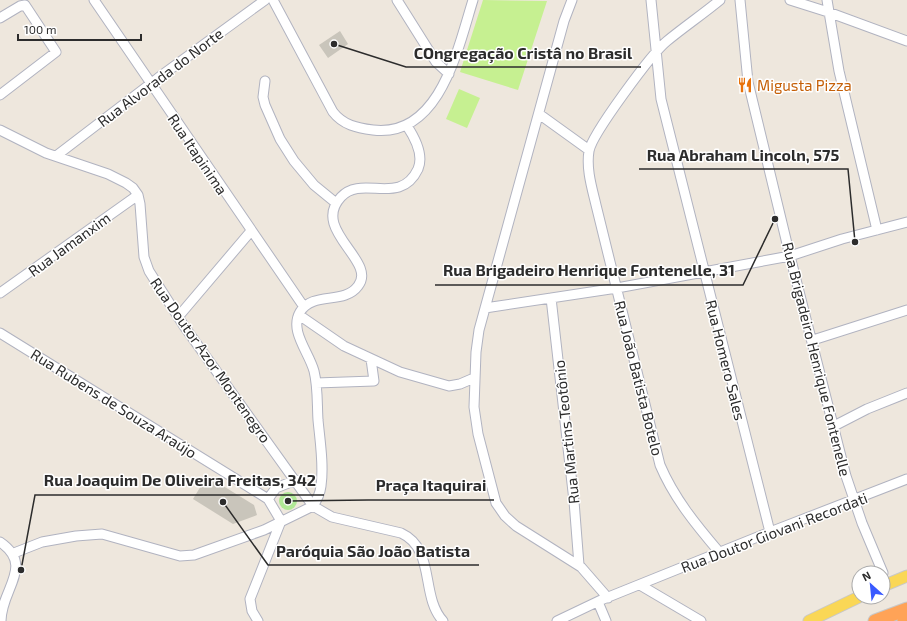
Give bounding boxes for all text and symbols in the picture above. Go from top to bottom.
scale bar [18,16,141,42]
text: 100 m [24,22,56,36]
street label: Rua Alvorada do Norte [94,24,226,130]
callout: COngregação Cristâ no Brasil [406,39,641,67]
text: COngregação Cristâ no Brasil [414,43,633,64]
restaurant icon: Migusta Pizza [736,76,754,94]
place label: Migusta Pizza [757,76,852,94]
street label: Rua Itapinima [164,110,232,198]
callout: Rua Abraham Lincoln, 575 [639,141,848,169]
text: Rua Abraham Lincoln, 575 [647,145,839,164]
street label: Rua Jamanxim [24,208,114,280]
street label: Rua Brigadeiro Henrique Fontenelle [779,240,855,478]
callout: Rua Brigadeiro Henrique Fontenelle, 31 [435,257,743,285]
text: Rua Brigadeiro Henrique Fontenelle, 31 [443,260,735,279]
street label: Rua Doutor Azor Montenegro [147,274,275,446]
street label: Rua Homero Sales [702,298,750,422]
street label: Rua João Batista Botelo [611,299,667,457]
street label: Rua Rubens de Souza Araújo [27,344,200,462]
street label: Rua Martins Teotônio [550,359,582,505]
callout: Rua Joaquim De Oliveira Freitas, 342 [35,467,324,495]
text: Rua Joaquim De Oliveira Freitas, 342 [44,470,316,489]
callout: Praça Itaquirai [368,472,494,500]
text: Praça Itaquirai [376,475,486,496]
street label: Rua Doutor Giovani Recordati [678,488,870,576]
callout: Paróquia São João Batista [268,537,479,565]
text: Paróquia São João Batista [276,541,470,560]
north arrow [851,565,891,605]
text: N [860,568,873,583]

